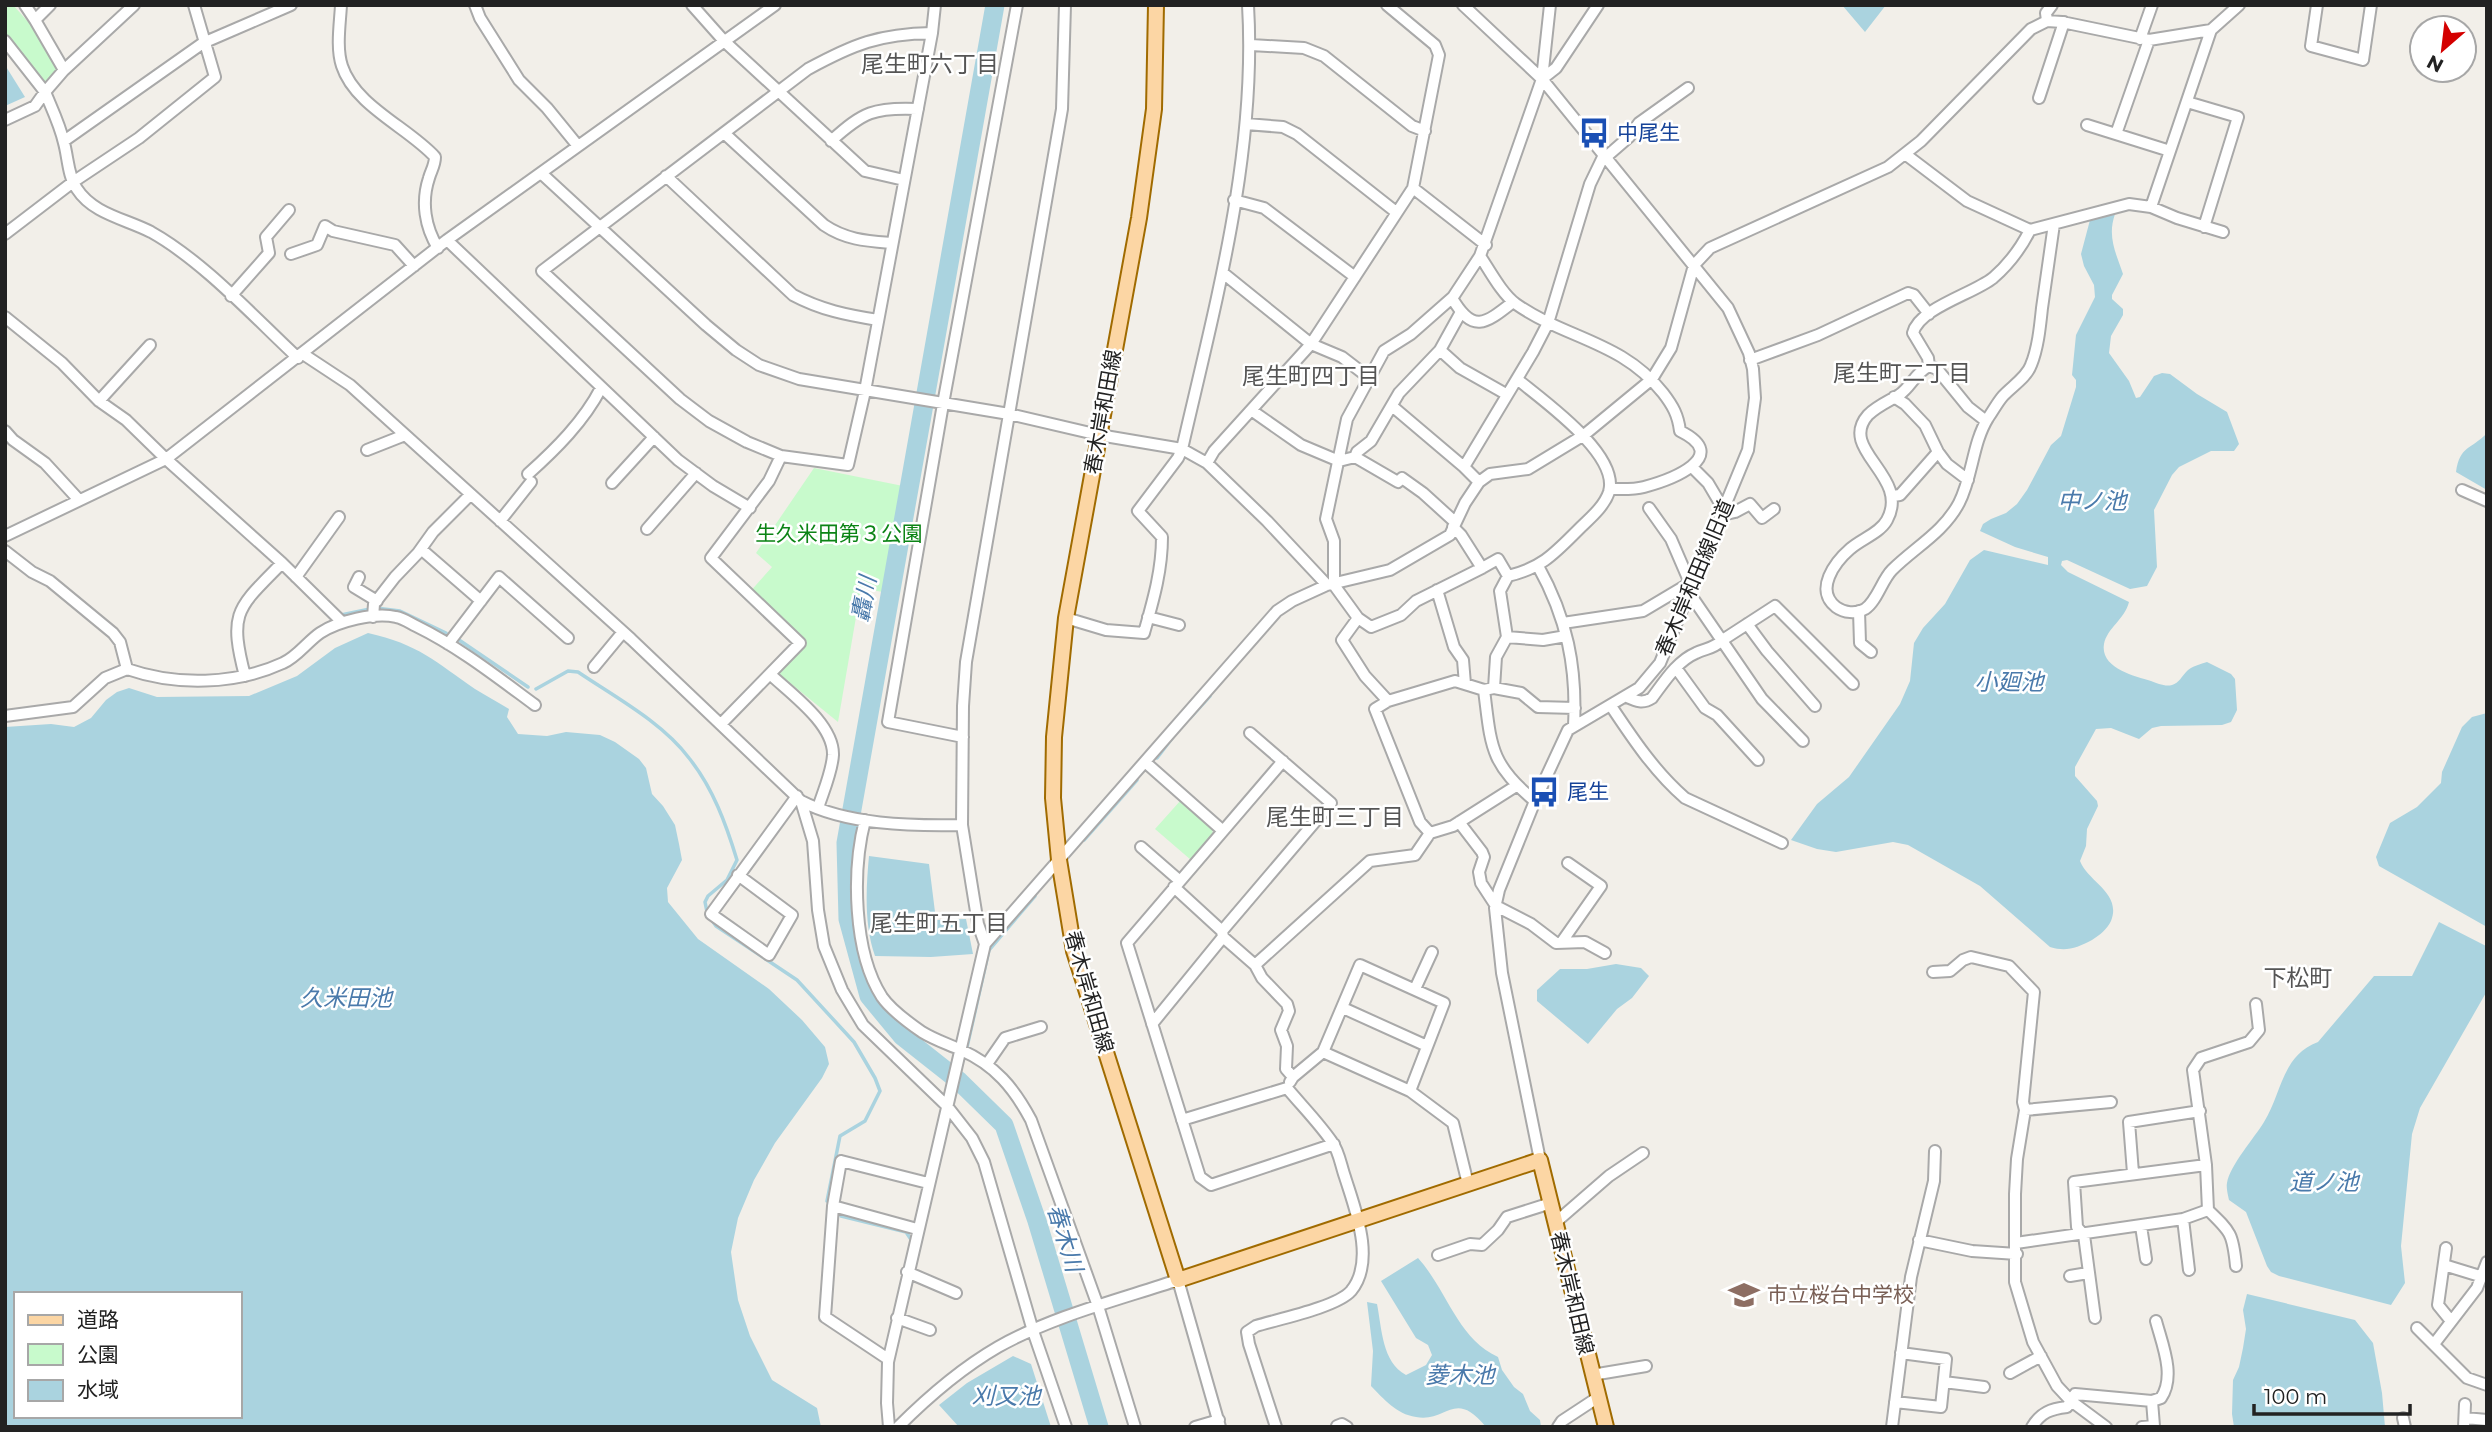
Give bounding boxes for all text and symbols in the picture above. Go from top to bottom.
north arrow [2408,14,2478,84]
district label: 尾生町六丁目 [861,50,999,78]
text: N [2423,50,2447,77]
bus stop icon: 中尾生 [1577,116,1611,150]
place label: 中尾生 [1617,120,1680,145]
street label: 春木岸和田線 [1079,348,1126,476]
district label: 尾生町二丁目 [1833,359,1971,387]
district label: 尾生町四丁目 [1242,362,1380,390]
water label: 中ノ池 [2058,487,2129,515]
street label: 春木岸和田線旧道 [1650,496,1739,660]
park label: 生久米田第３公園 [755,521,923,546]
water label: 轟川 [846,571,882,624]
water label: 小廻池 [1975,668,2046,696]
bus stop icon: 尾生 [1527,775,1561,809]
place label: 尾生 [1567,779,1609,804]
district label: 尾生町三丁目 [1266,803,1404,831]
district label: 尾生町五丁目 [870,909,1008,937]
street label: 春木岸和田線 [1060,928,1119,1056]
district label: 下松町 [2264,964,2333,992]
water label: 久米田池 [300,984,394,1012]
water label: 道ノ池 [2290,1168,2361,1196]
water label: 春木川 [1042,1201,1089,1278]
street label: 春木岸和田線 [1546,1229,1599,1357]
school or university icon: 市立桜台中学校 [1727,1278,1761,1312]
place label: 市立桜台中学校 [1767,1282,1914,1307]
legend [14,1292,242,1418]
text: 道路 [77,1307,119,1332]
text: 公園 [77,1342,119,1367]
water label: 菱木池 [1426,1361,1497,1389]
scale bar [2254,1372,2410,1416]
text: 水域 [77,1377,119,1402]
water label: 刈又池 [972,1382,1043,1410]
text: 100 m [2264,1384,2327,1409]

